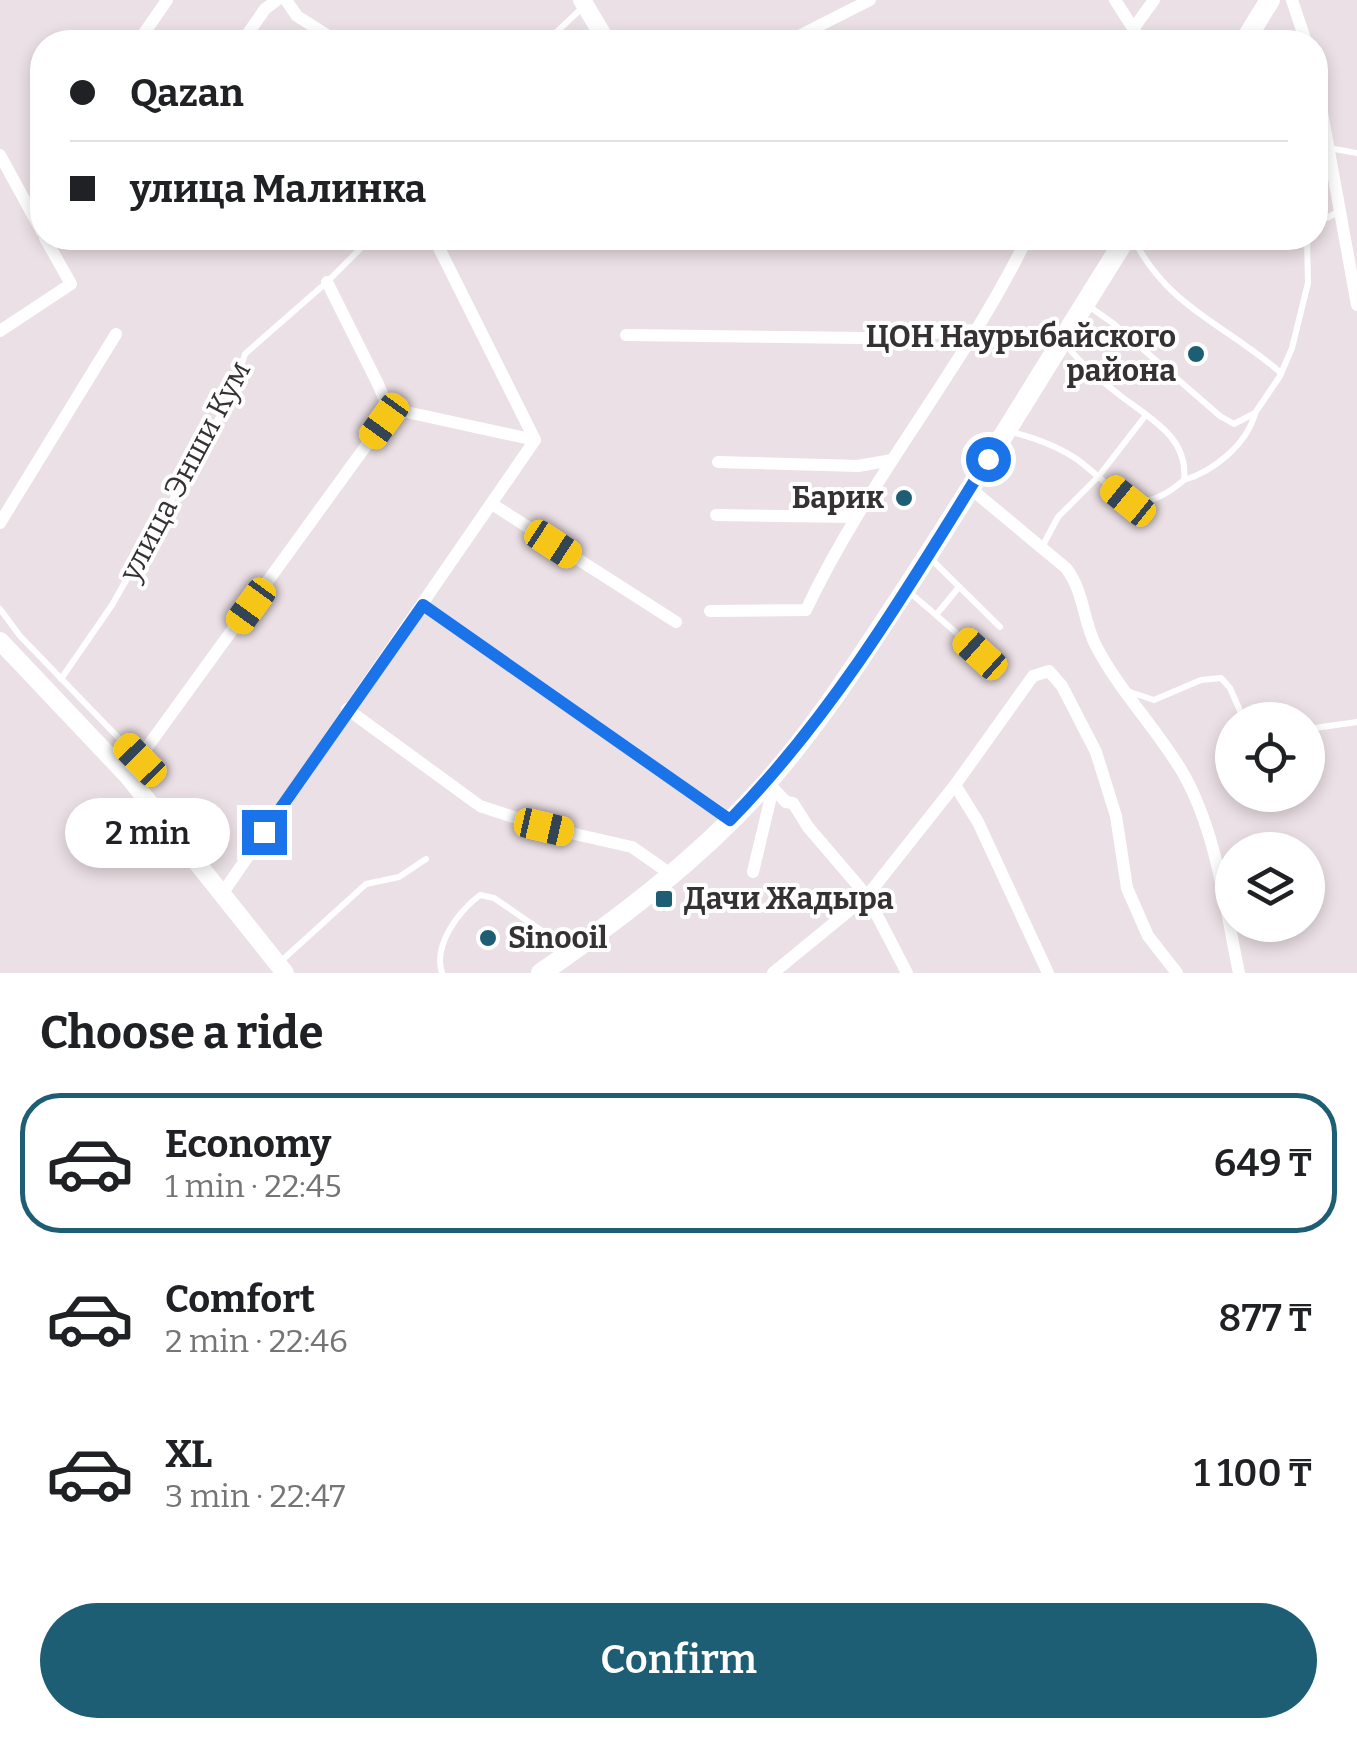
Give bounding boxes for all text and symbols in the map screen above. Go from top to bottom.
text: Qazan [130,70,244,116]
text: улица Малинка [130,166,426,212]
place label: ЦОН Наурыбайского района [866,319,1176,389]
marker: ЦОН Наурыбайского района [1185,343,1207,365]
street label: улица Энши Кум [111,355,258,588]
car [354,388,414,454]
route start [966,437,1011,482]
car [1095,470,1161,532]
place label: Барик [792,480,885,516]
marker: Барик [893,487,915,509]
car [520,515,586,573]
car [221,573,281,639]
car [948,623,1012,685]
map controls [1215,702,1325,942]
button: locate [1215,702,1325,812]
car [108,728,172,792]
callout: 2 min [64,797,229,867]
car [511,806,577,848]
route end [242,810,287,855]
text: 2 min [105,814,190,852]
button: layers [1215,832,1325,942]
place label: Дачи Жадыра [684,881,894,917]
marker: Дачи Жадыра [653,888,675,910]
place label: Sinooil [508,920,608,956]
marker: Sinooil [477,927,499,949]
text: Choose a ride [40,1006,323,1060]
icon: car [45,1118,135,1208]
text: Economy [165,1121,331,1167]
text: 649 ₸ [1214,1140,1312,1186]
text: 1 min · 22:45 [165,1167,342,1205]
icon: car [45,1273,135,1363]
text: Comfort [165,1276,315,1322]
text: 877 ₸ [1219,1295,1312,1341]
text: 2 min · 22:46 [165,1322,348,1360]
icon: car [45,1428,135,1518]
text: XL [165,1431,212,1477]
text: 1 100 ₸ [1194,1450,1312,1496]
text: 3 min · 22:47 [165,1477,345,1515]
button: Confirm [40,1603,1317,1718]

